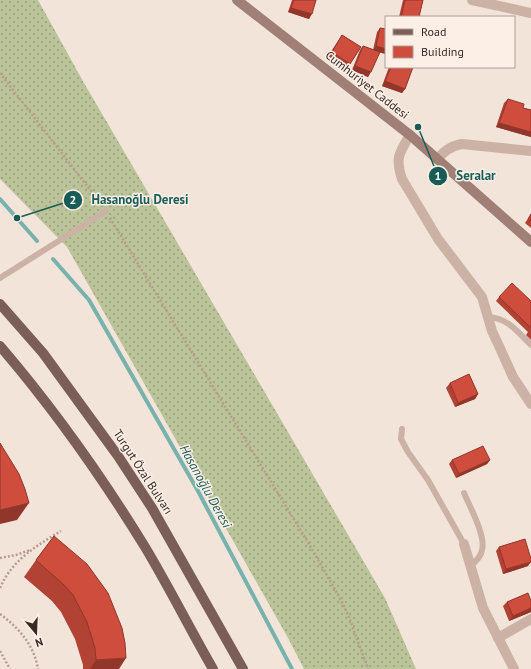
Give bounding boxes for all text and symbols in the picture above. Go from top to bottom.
legend [385,16,515,68]
text: Road [421,24,446,39]
text: Building [421,44,464,59]
street label: Cumhuriyet Caddesi [323,47,412,122]
callout: Seralar [428,163,504,188]
text: Seralar [456,167,496,184]
text: 1 [435,168,441,183]
callout: Hasanoğlu Deresi [63,187,196,212]
text: Hasanoğlu Deresi [91,191,189,208]
text: 2 [70,192,76,207]
street label: Turgut Özal Bulvarı [110,427,176,517]
water label: Hasanoğlu Deresi [176,442,236,531]
north arrow [16,613,56,653]
text: N [34,635,45,650]

